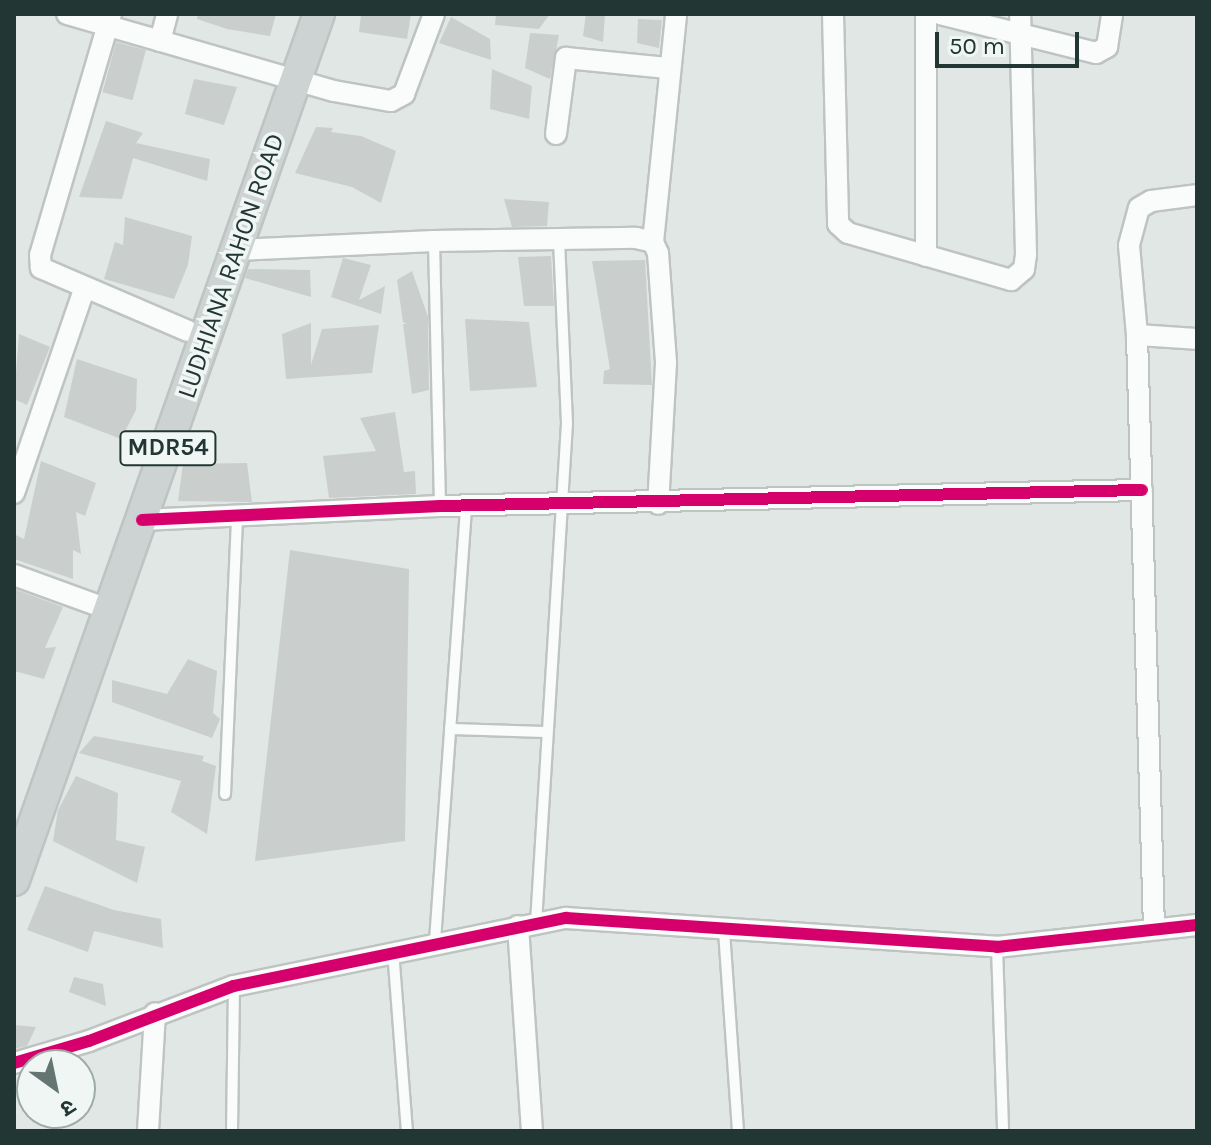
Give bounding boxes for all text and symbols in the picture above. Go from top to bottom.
scale bar [939,16,1083,66]
text: 50 m [949,32,1005,60]
street label: LUDHIANA RAHON ROAD [171,129,291,403]
road number: MDR54 [118,428,218,468]
north arrow [16,1049,96,1129]
text: उ [56,1093,80,1122]

